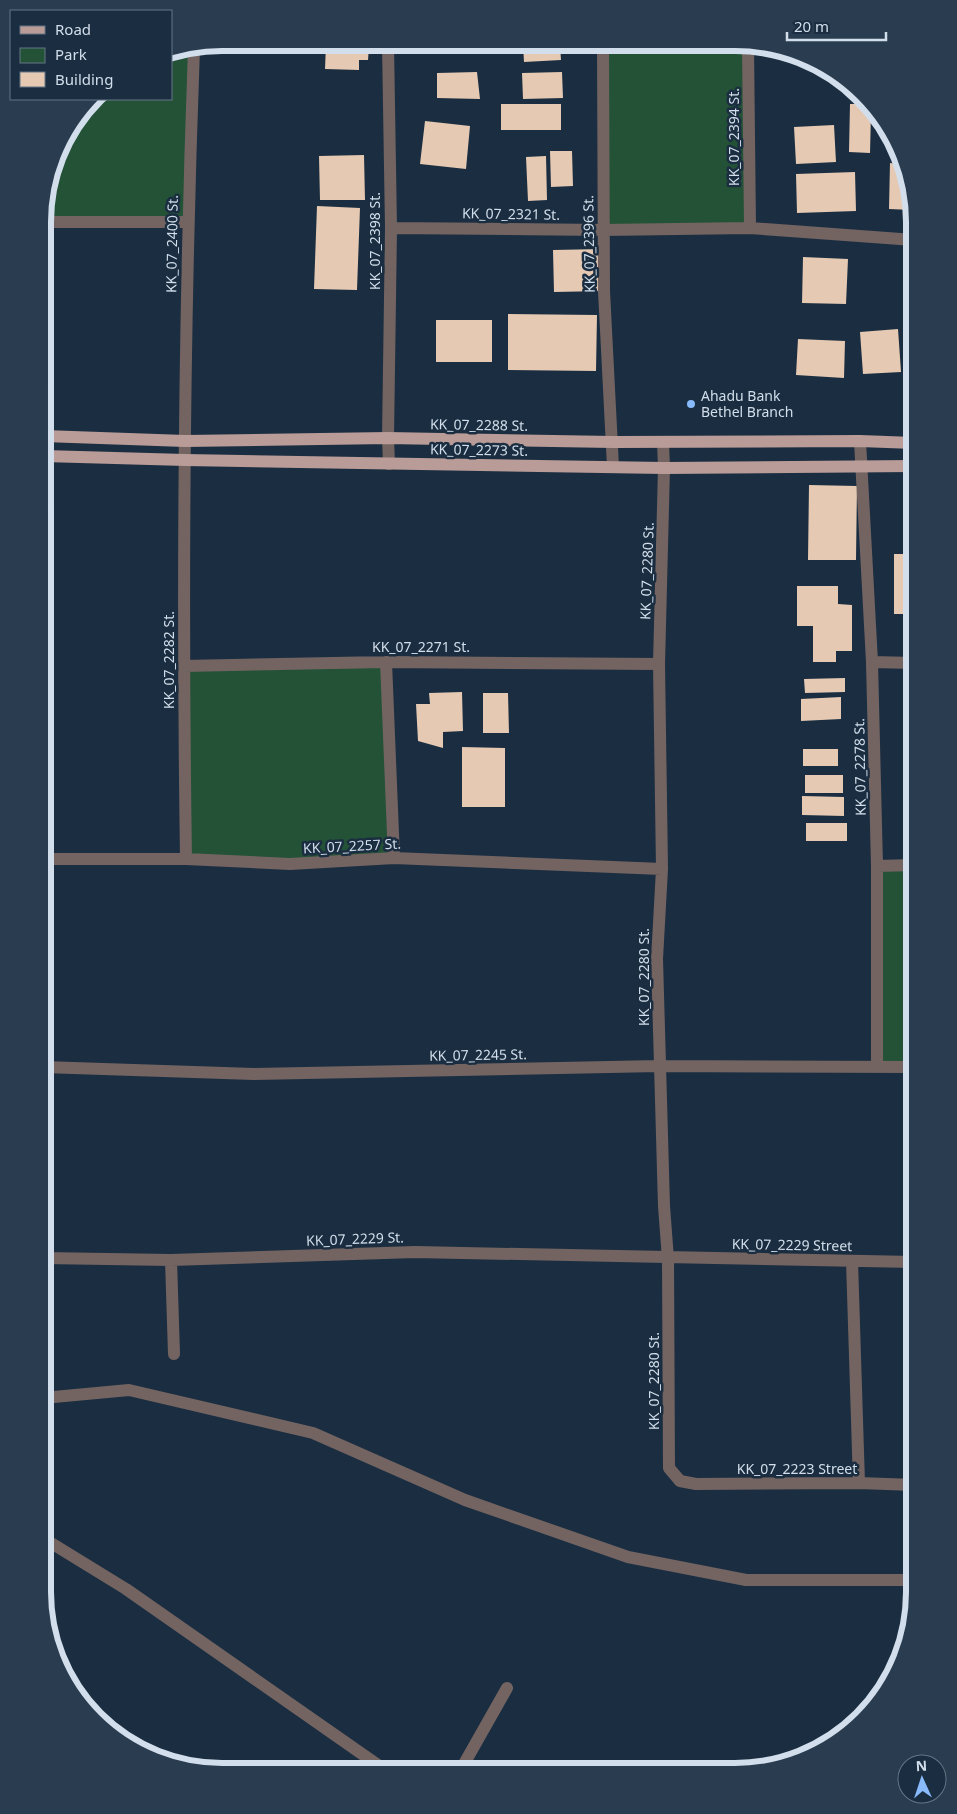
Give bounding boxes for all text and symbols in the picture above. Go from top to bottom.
legend [10,10,172,100]
scale bar [787,10,886,42]
text: 20 m [794,16,829,36]
text: Road [55,19,91,39]
text: Park [55,44,87,64]
text: Building [55,69,113,89]
street label: KK_07_2394 St. [724,88,743,186]
street label: KK_07_2398 St. [365,192,384,290]
street label: KK_07_2400 St. [161,195,182,293]
street label: KK_07_2396 St. [578,195,599,293]
street label: KK_07_2321 St. [462,203,560,224]
place label: Ahadu Bank Bethel Branch [701,386,793,421]
marker: Ahadu Bank Bethel Branch [685,398,697,410]
street label: KK_07_2288 St. [430,414,528,435]
street label: KK_07_2273 St. [430,439,528,460]
street label: KK_07_2280 St. [635,522,658,620]
street label: KK_07_2282 St. [159,611,178,709]
street label: KK_07_2271 St. [372,637,470,656]
street label: KK_07_2278 St. [849,718,870,816]
street label: KK_07_2257 St. [303,833,401,858]
street label: KK_07_2280 St. [634,928,653,1026]
street label: KK_07_2245 St. [429,1044,527,1065]
street label: KK_07_2229 St. [306,1227,404,1250]
street label: KK_07_2229 Street [732,1234,852,1255]
street label: KK_07_2280 St. [644,1332,663,1430]
street label: KK_07_2223 Street [737,1459,857,1478]
north arrow [897,1754,947,1804]
text: N [915,1756,927,1775]

